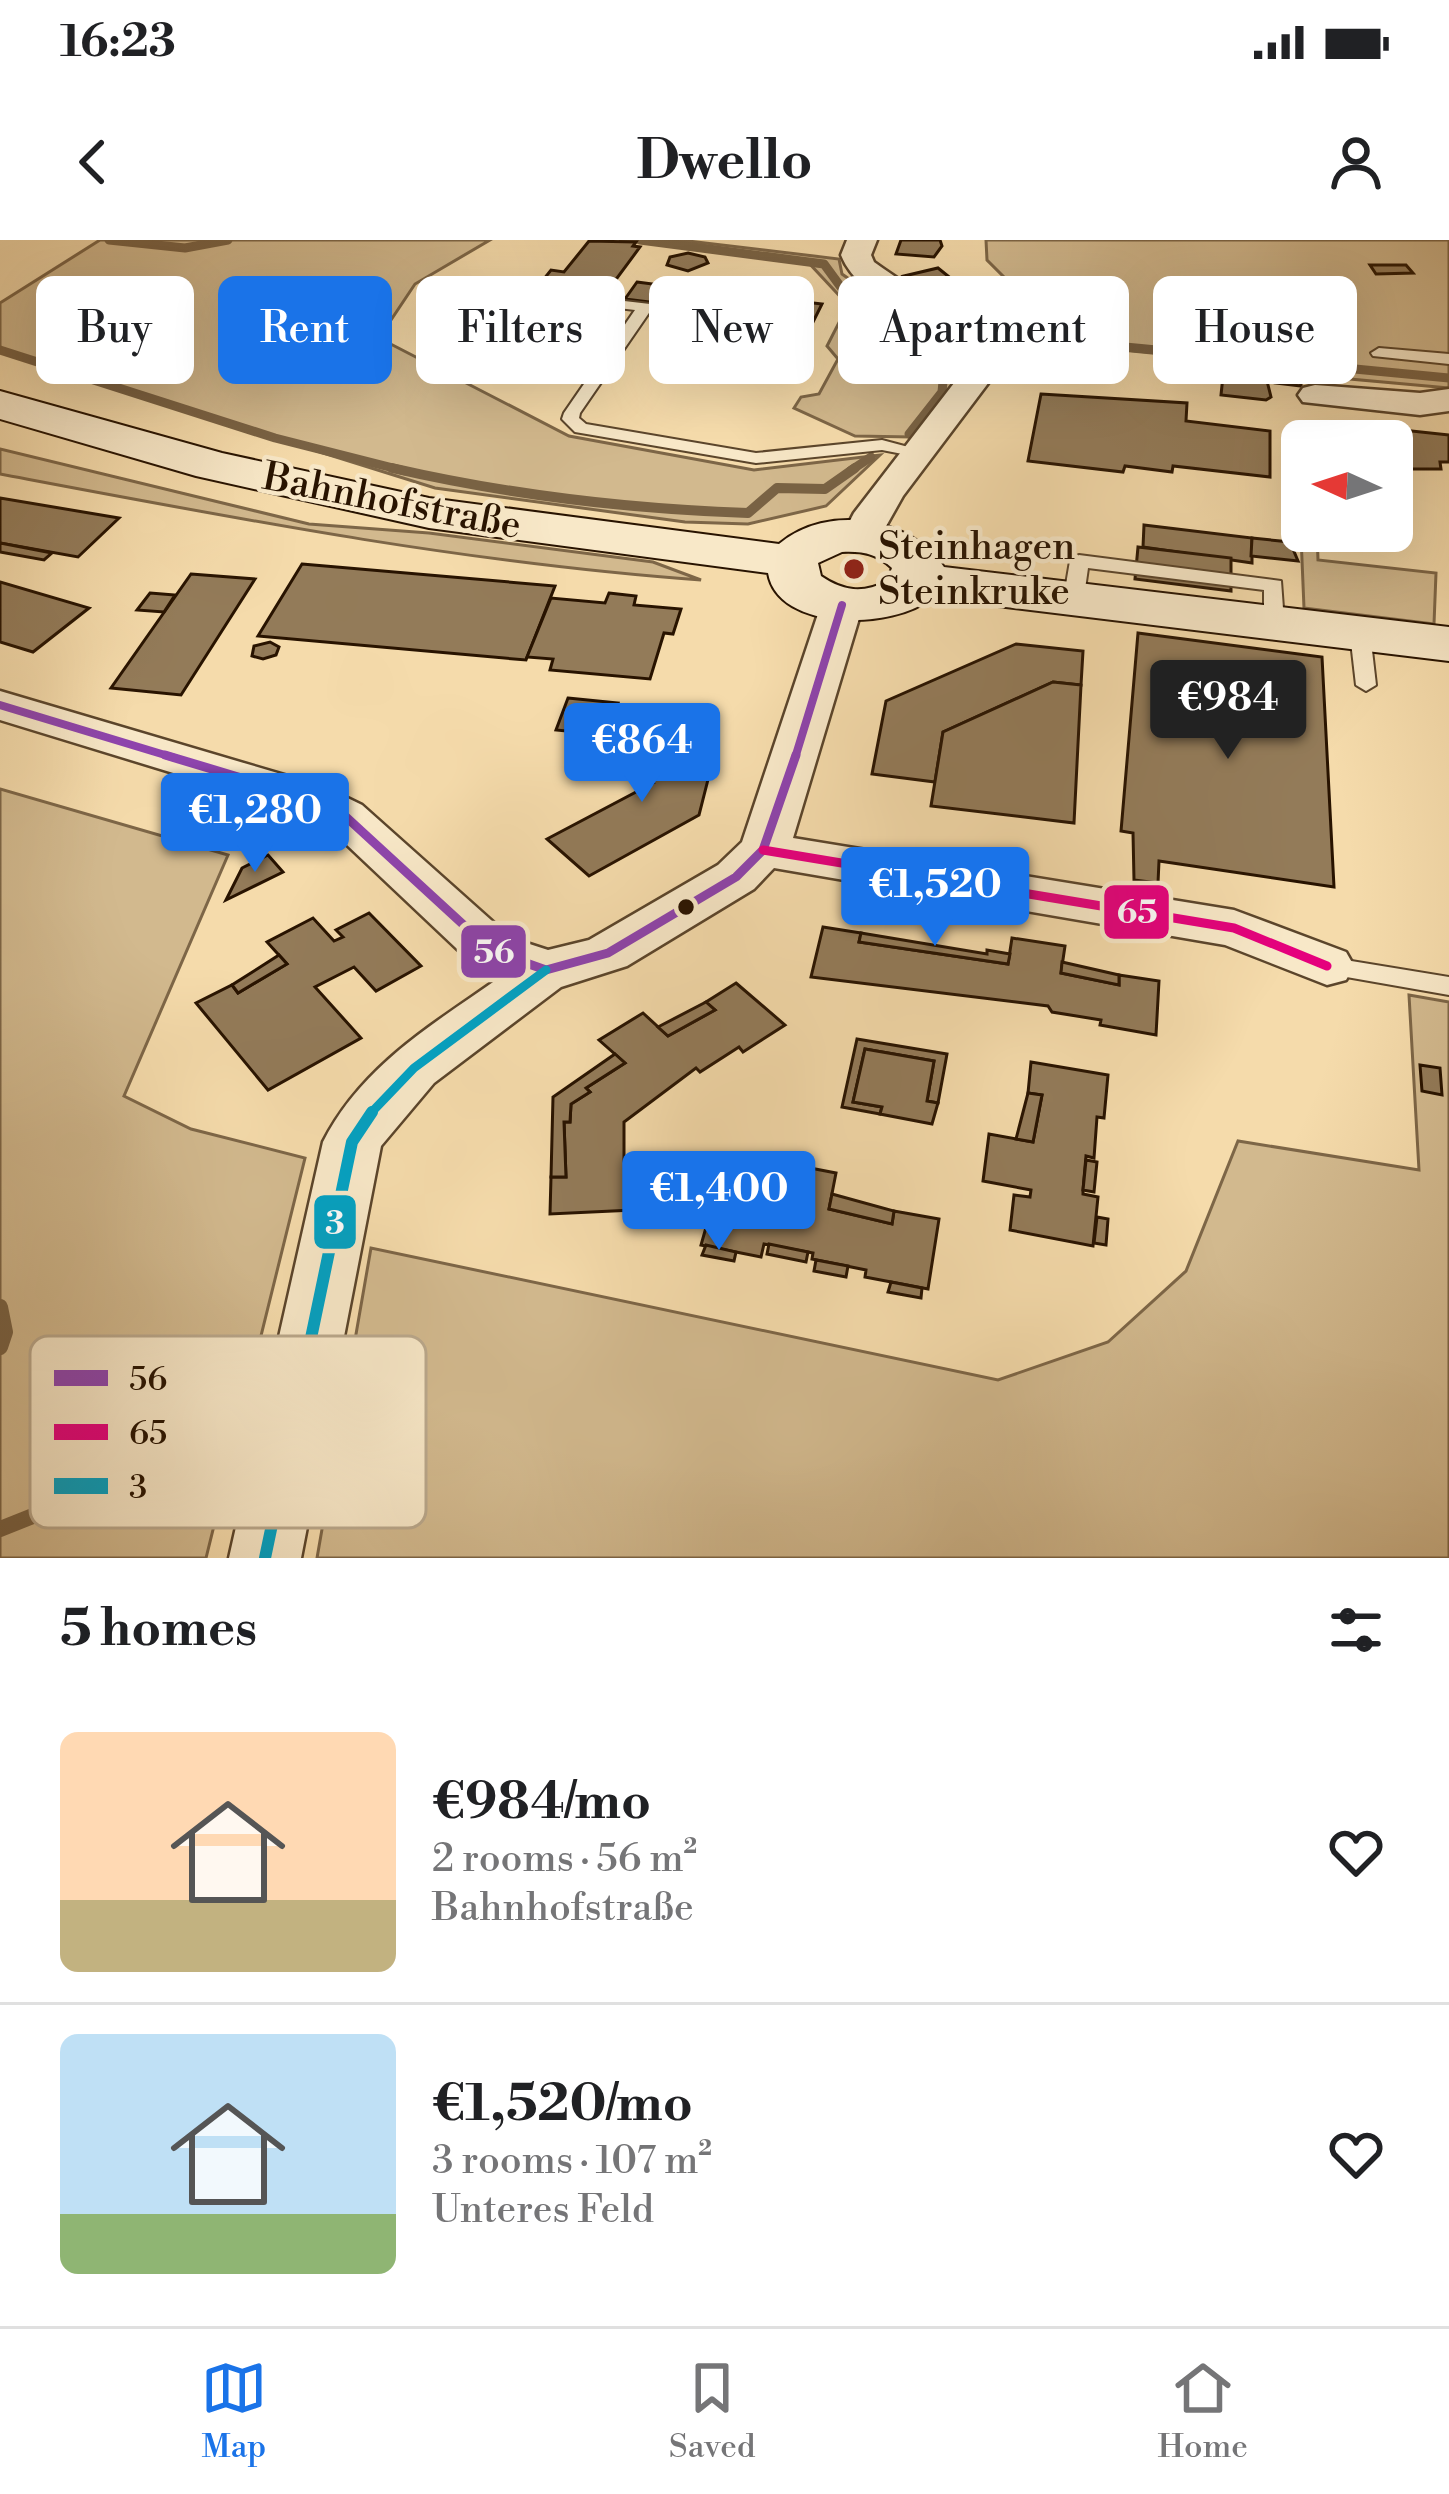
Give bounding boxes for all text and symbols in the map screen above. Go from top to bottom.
text: 16:23 [60,14,176,71]
text: Dwello [636,128,813,196]
icon: back [60,129,126,195]
icon: person [1323,129,1389,195]
chip: Buy [36,276,194,384]
chip: Rent [218,276,392,384]
chip: Filters [416,276,625,384]
chip: New [649,276,814,384]
chip: Apartment [838,276,1129,384]
chip: House [1153,276,1357,384]
north arrow [1281,420,1413,552]
map controls [1281,420,1413,552]
street label: Bahnhofstraße [258,453,525,551]
place label: Steinhagen Steinkruke [878,523,1075,617]
marker: Steinhagen Steinkruke [841,556,867,582]
pin: €984 [1157,660,1299,762]
text: €984 [1177,674,1279,723]
pin: €864 [571,703,713,805]
text: €864 [591,717,693,766]
pin: €1,280 [157,773,353,875]
text: €1,280 [188,787,322,836]
pin: €1,520 [837,847,1033,949]
text: €1,520 [868,861,1002,910]
line badge: 65 [1102,883,1171,941]
text: 65 [1116,893,1158,934]
unlabelled marker [675,896,697,918]
line badge: 56 [459,923,528,980]
text: 56 [473,933,515,974]
pin: €1,400 [621,1151,817,1253]
text: €1,400 [649,1165,789,1214]
line badge: 3 [312,1193,358,1251]
text: 3 [325,1204,345,1245]
legend [30,1336,426,1528]
text: 56 [129,1360,167,1401]
text: 65 [129,1414,167,1455]
text: 3 [129,1468,147,1509]
icon: filters [1323,1597,1389,1663]
text: 5 homes [60,1598,257,1662]
text: €984/mo [432,1771,651,1835]
icon: home [156,1780,300,1924]
icon: heart [1323,1819,1389,1885]
text: 2 rooms · 56 m² [432,1835,697,1884]
text: Bahnhofstraße [432,1884,694,1933]
text: €1,520/mo [432,2073,693,2137]
icon: home [156,2082,300,2226]
icon: heart [1323,2121,1389,2187]
text: 3 rooms · 107 m² [432,2137,712,2186]
text: Unteres Feld [432,2186,654,2235]
tab: Map [201,2355,267,2468]
tab: Saved [669,2355,756,2468]
tab: Home [1157,2355,1248,2468]

